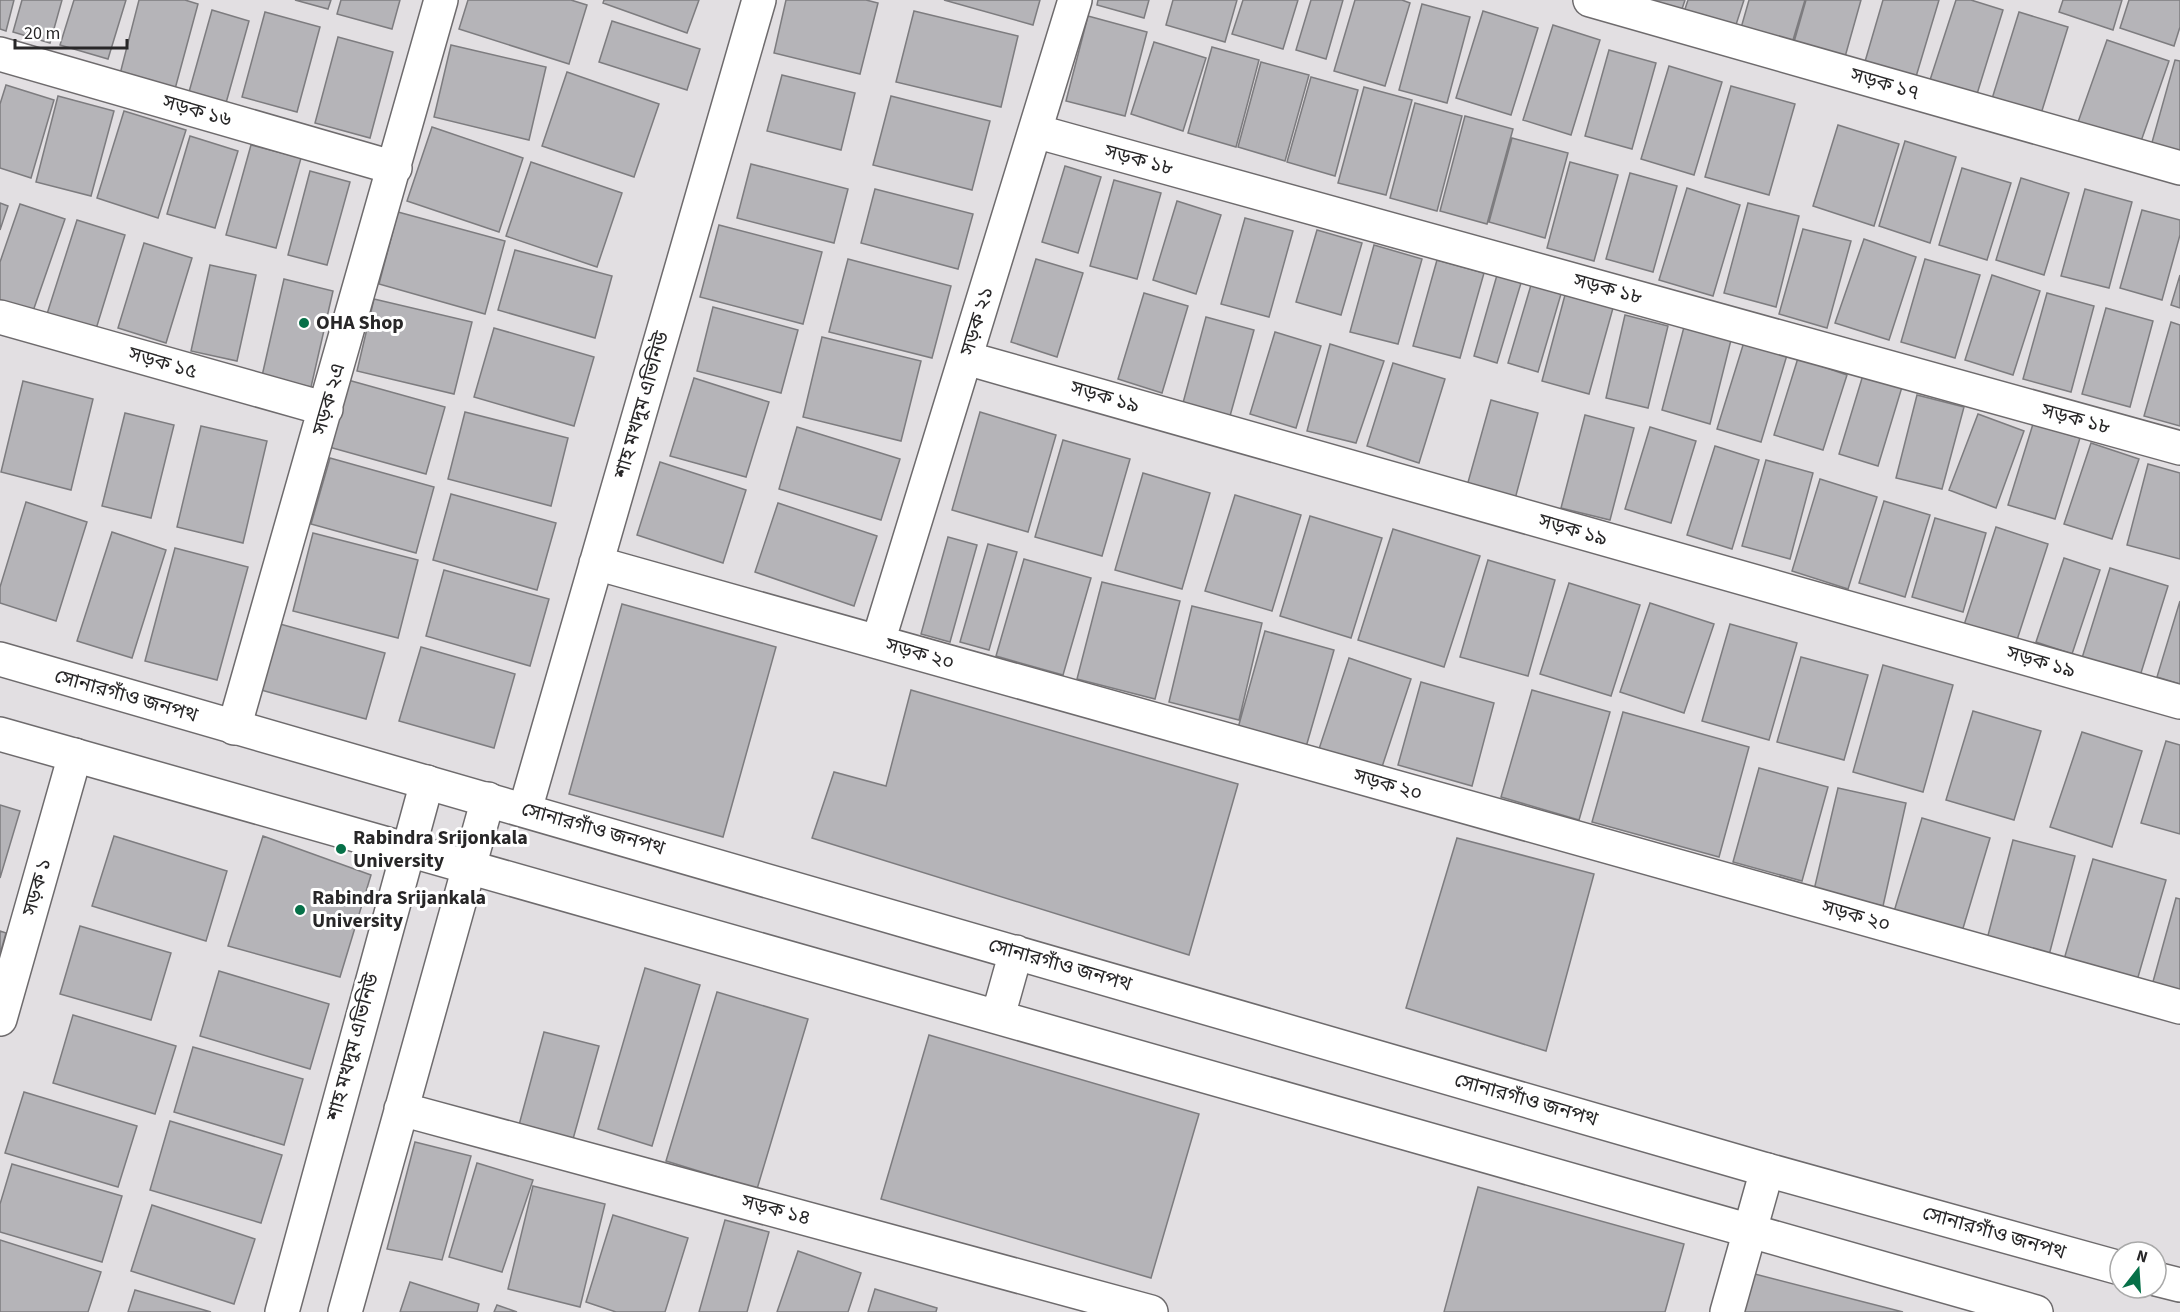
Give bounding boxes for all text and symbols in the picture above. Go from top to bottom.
scale bar [15,12,128,50]
text: 20 m [24,21,60,46]
street label: সড়ক ১৭ [1846,61,1923,107]
street label: সড়ক ১৬ [158,88,235,134]
street label: সড়ক ১৮ [1100,137,1177,183]
street label: সড়ক ১৮ [1569,266,1646,312]
street label: সড়ক ২১ [953,283,1001,360]
place label: OHA Shop [316,309,404,337]
marker: OHA Shop [297,316,311,330]
street label: শাহ মখদুম এভিনিউ [607,327,677,483]
street label: সড়ক ১৫ [124,340,201,386]
street label: সড়ক ২এ [305,360,353,439]
street label: সড়ক ১৯ [1066,374,1143,420]
street label: সড়ক ১৮ [2037,396,2114,442]
street label: সড়ক ১৯ [1534,507,1611,553]
street label: সড়ক ২০ [881,631,958,677]
street label: সড়ক ১৯ [2002,639,2079,685]
street label: সোনারগাঁও জনপথ [51,662,202,730]
street label: সড়ক ২০ [1349,762,1426,808]
street label: সোনারগাঁও জনপথ [518,795,669,863]
place label: Rabindra Srijonkala University [353,824,528,875]
marker: Rabindra Srijonkala University [334,842,348,856]
street label: সড়ক ১ [15,855,59,920]
place label: Rabindra Srijankala University [312,884,486,935]
street label: সড়ক ২০ [1817,893,1894,939]
marker: Rabindra Srijankala University [293,903,307,917]
street label: সোনারগাঁও জনপথ [985,931,1136,999]
street label: শাহ মখদুম এভিনিউ [320,969,386,1125]
street label: সোনারগাঁও জনপথ [1451,1066,1602,1134]
street label: সড়ক ১৪ [737,1187,814,1233]
street label: সোনারগাঁও জনপথ [1919,1199,2070,1267]
north arrow [2108,1240,2168,1300]
text: N [2134,1245,2150,1269]

